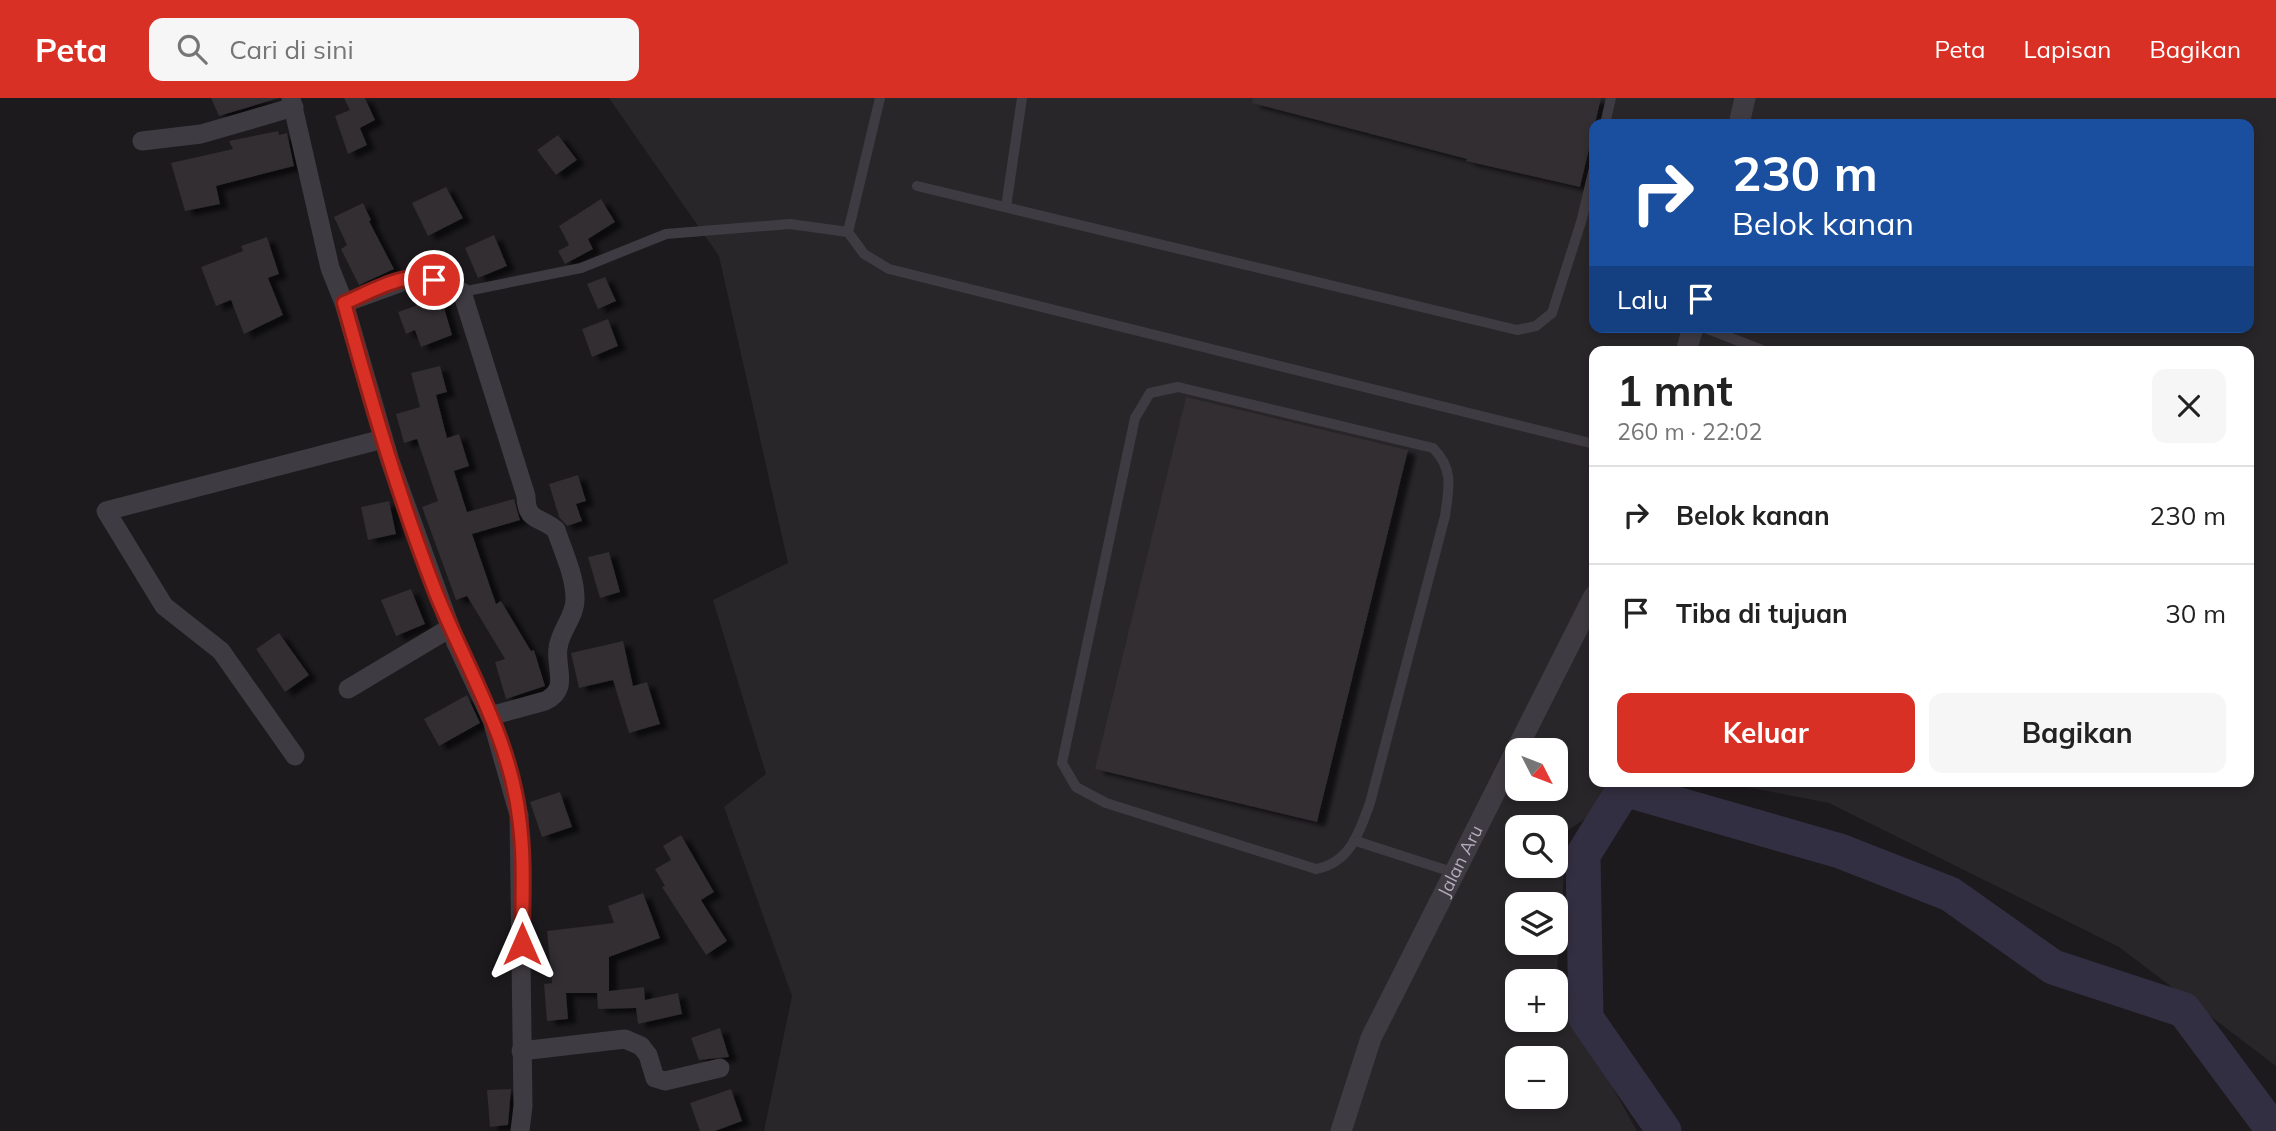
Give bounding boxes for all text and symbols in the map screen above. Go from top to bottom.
search box [149,18,639,81]
text: Peta [35,29,107,70]
icon: search [173,30,211,68]
text: Cari di sini [229,33,354,66]
text: Peta [1934,34,1985,64]
text: Lapisan [2023,34,2111,64]
text: Bagikan [2149,34,2241,64]
text: 230 m [1732,142,1878,203]
icon: right [1617,147,1708,238]
text: Belok kanan [1732,203,1914,243]
pin [404,250,464,310]
icon: arrive [415,261,453,299]
icon: arrive [1682,280,1720,318]
text: Lalu [1617,283,1668,316]
text: 1 mnt [1617,364,1733,417]
button: close [2152,369,2226,443]
text: 260 m · 22:02 [1617,417,1762,446]
icon: right [1617,496,1655,534]
text: Belok kanan [1676,499,1830,532]
text: 230 m [2150,499,2226,532]
icon: arrive [1617,594,1655,632]
text: Tiba di tujuan [1676,597,1848,630]
text: 30 m [2165,597,2226,630]
button: Keluar [1617,693,1915,773]
button: Bagikan [1929,693,2226,773]
north arrow [1505,738,1568,802]
map controls [1505,738,1568,1109]
button: search [1505,815,1568,878]
street label: Jalan Aru [1432,821,1488,900]
button: layers [1505,892,1568,955]
position arrow [485,907,559,981]
button: + [1505,969,1568,1032]
button: − [1505,1046,1568,1109]

